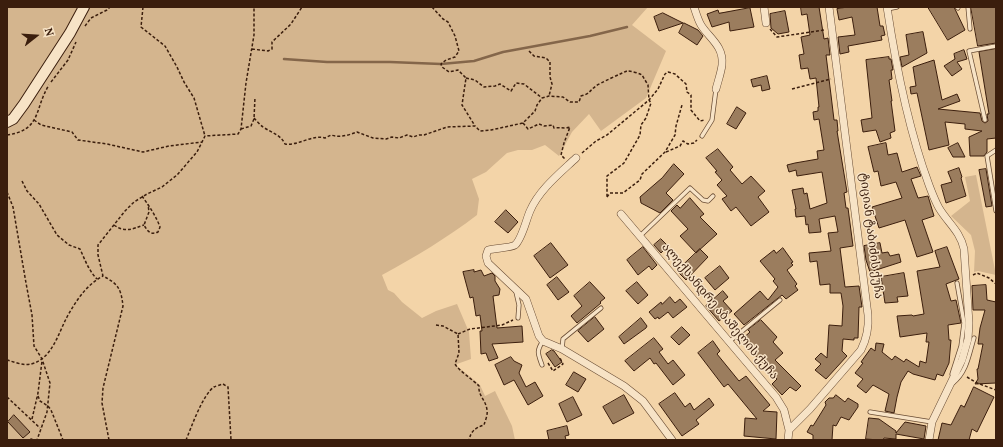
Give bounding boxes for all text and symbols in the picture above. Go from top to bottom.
north arrow [16,16,56,56]
text: N [40,26,56,38]
street label: ტიციან ტაბიძის ქუჩა [855,172,885,300]
street label: ალექსანდრე აბაშელის ქუჩა [658,241,780,383]

